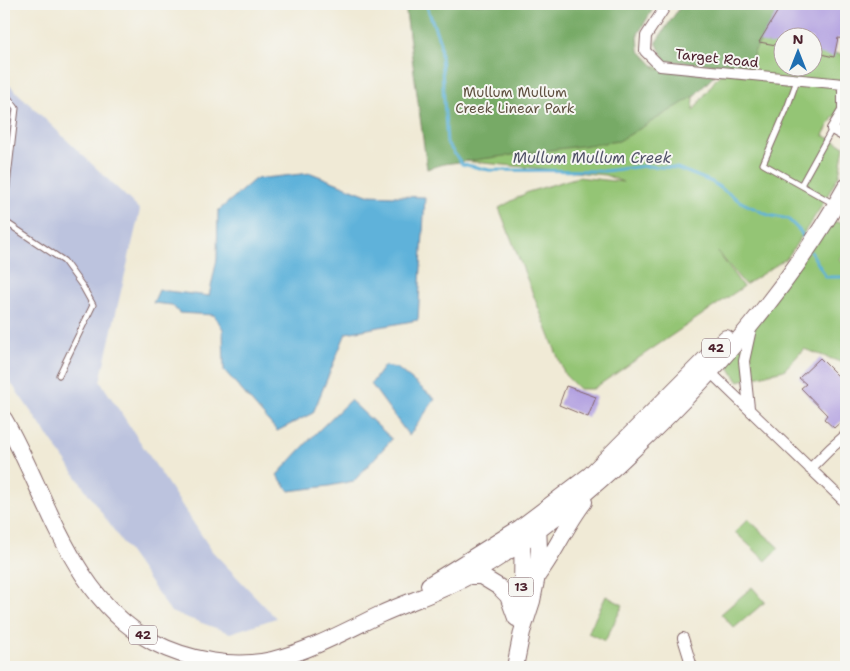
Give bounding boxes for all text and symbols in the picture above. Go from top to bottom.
north arrow [772,28,822,78]
text: N [792,30,804,48]
street label: Target Road [674,45,760,71]
park label: Mullum Mullum Creek Linear Park [455,83,575,117]
water label: Mullum Mullum Creek [513,148,672,168]
road number: 42 [702,338,730,358]
road number: 13 [508,578,534,596]
road number: 42 [129,626,157,644]

